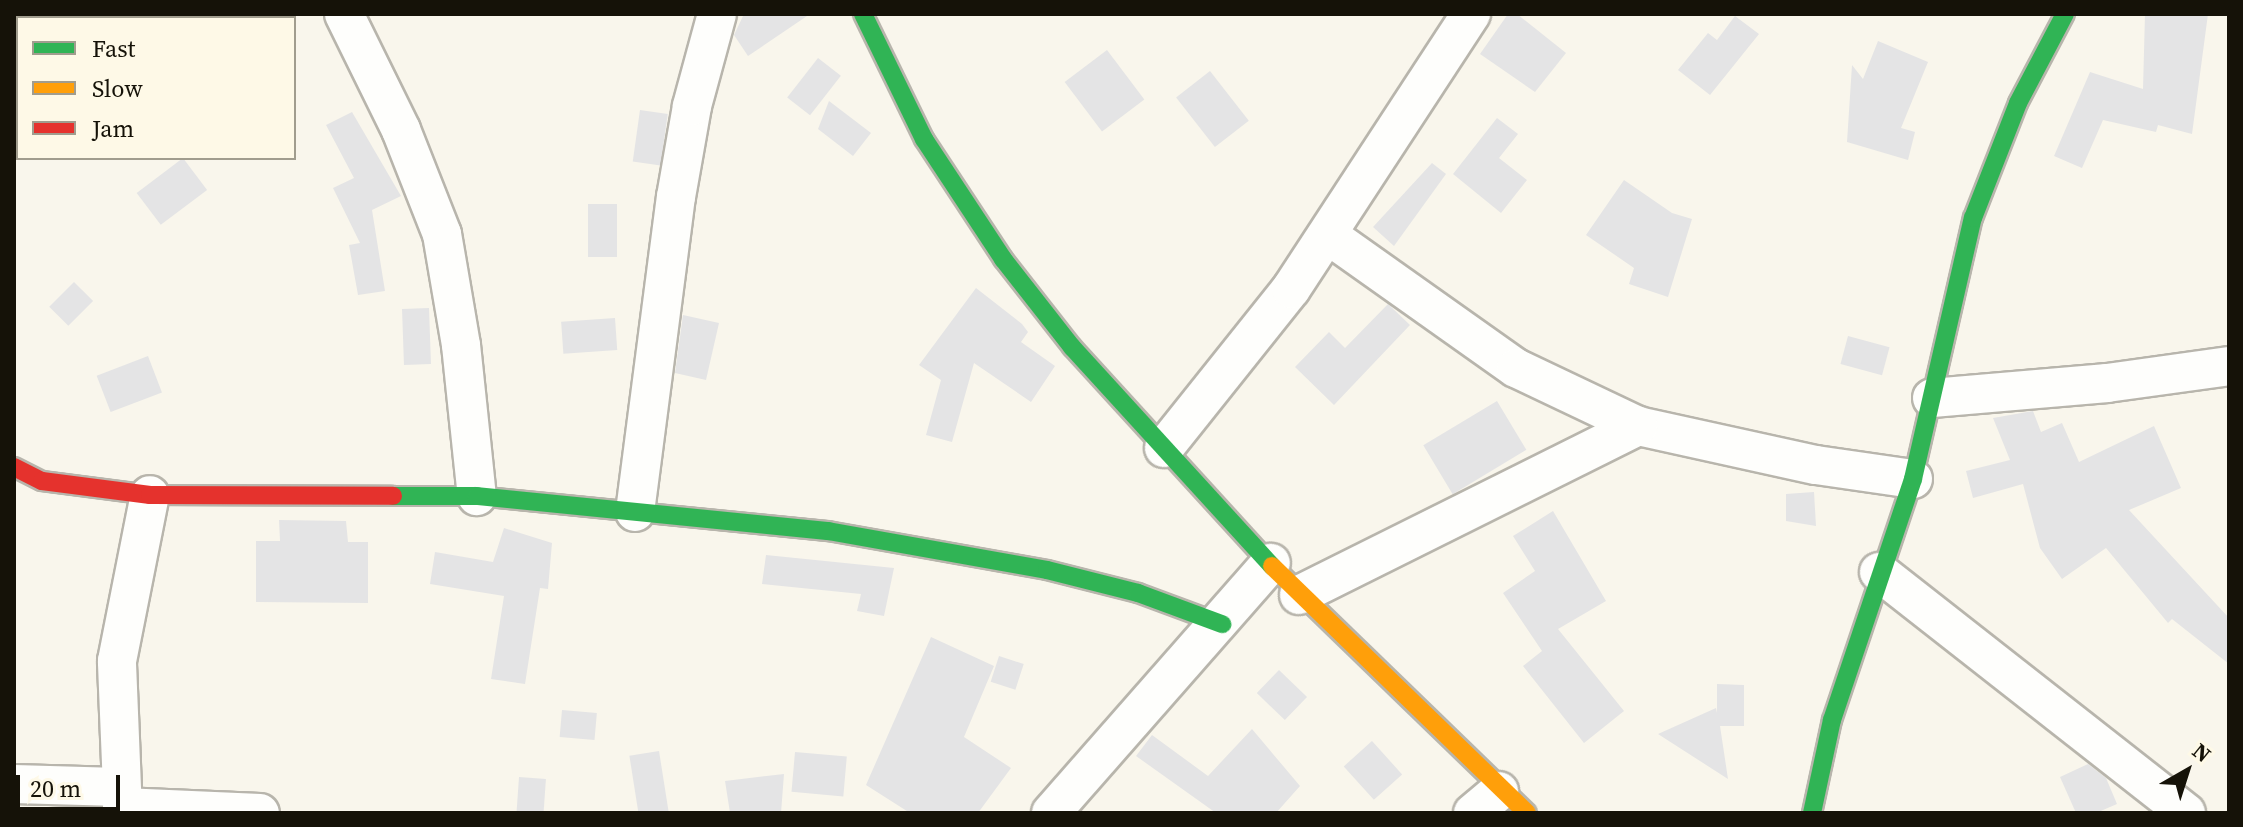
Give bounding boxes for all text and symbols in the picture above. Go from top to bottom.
legend [16,16,296,160]
text: Fast [92,32,135,65]
text: Slow [92,72,143,105]
text: Jam [92,112,134,145]
north arrow [2147,731,2227,811]
text: N [2186,736,2218,769]
scale bar [20,759,124,809]
text: 20 m [30,772,81,805]

